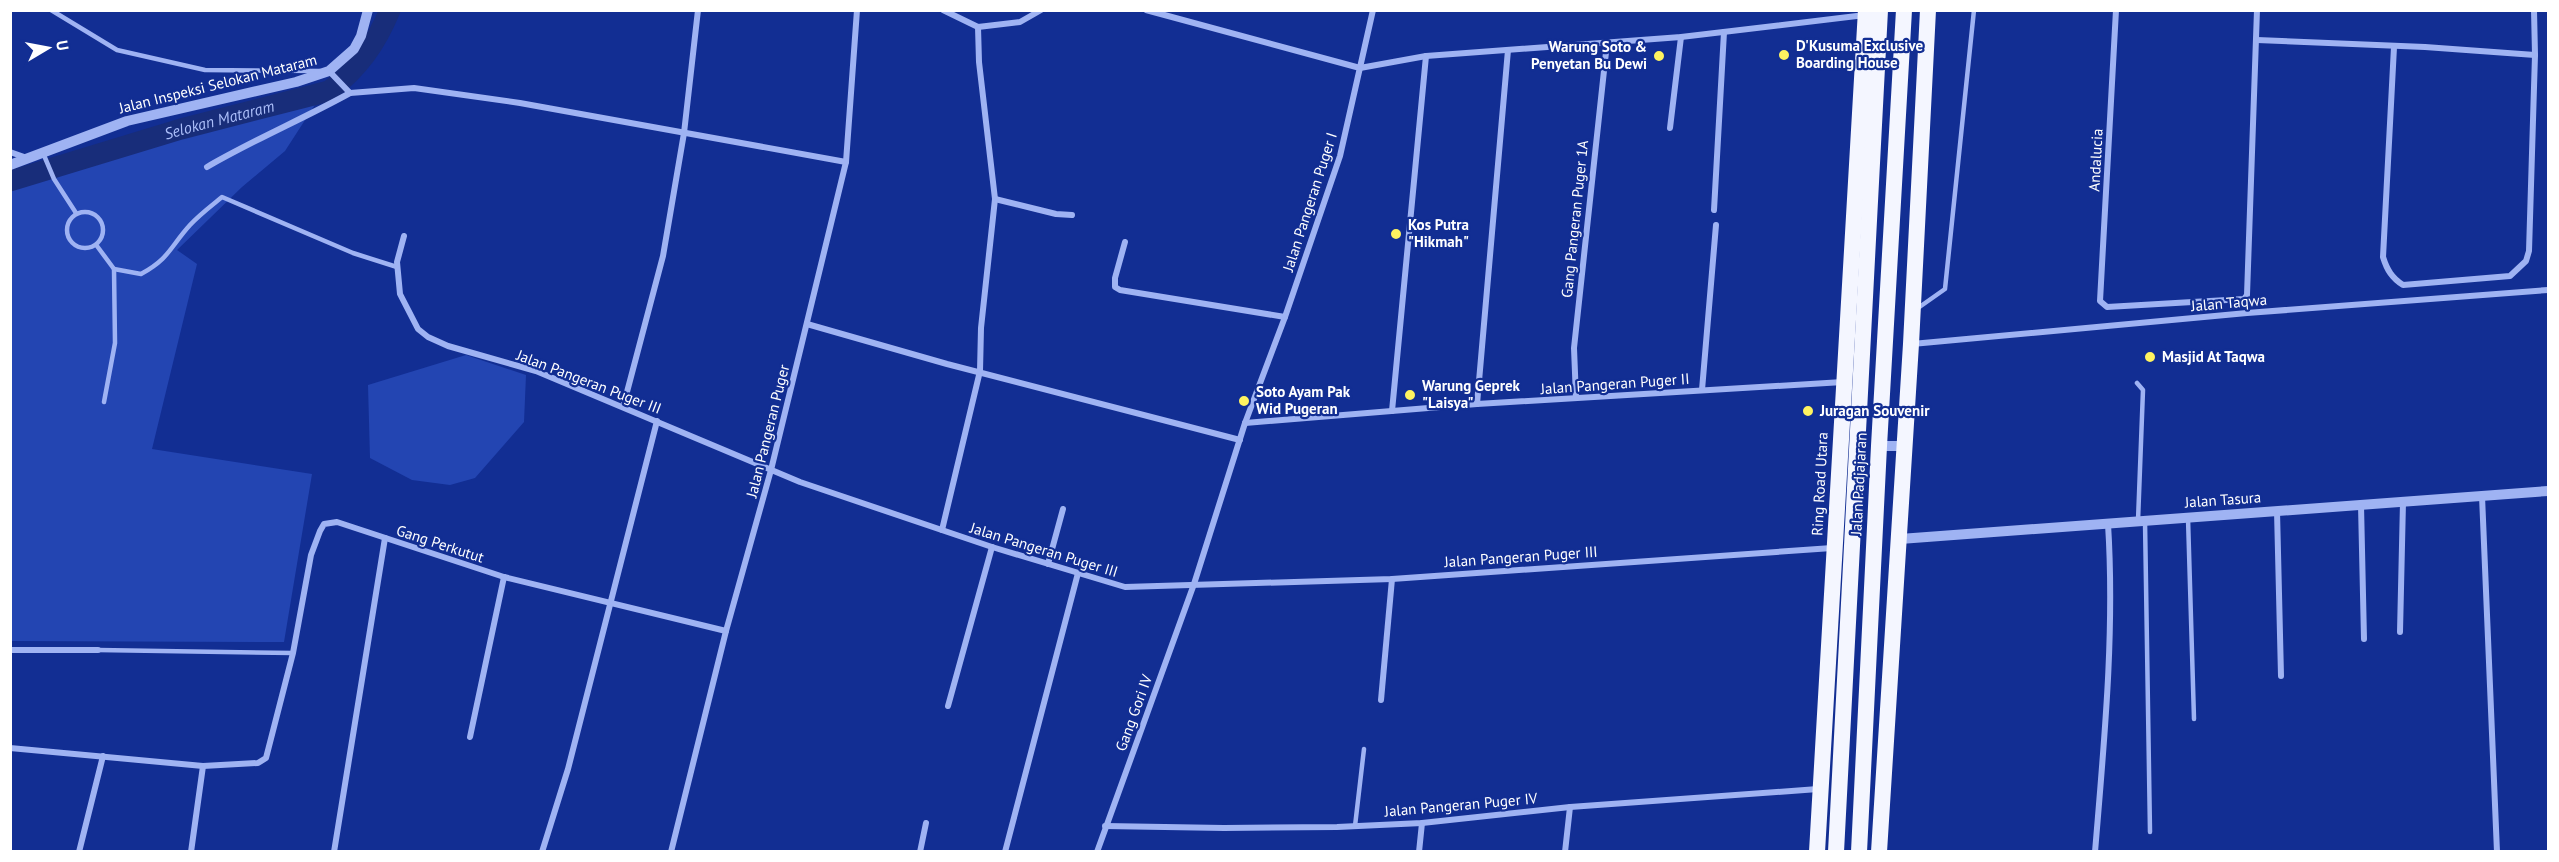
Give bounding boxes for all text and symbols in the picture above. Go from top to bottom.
north arrow [18,18,78,78]
place label: D'Kusuma Exclusive Boarding House [1796,36,1923,72]
place label: Warung Soto & Penyetan Bu Dewi [1531,37,1647,73]
text: U [52,39,73,52]
marker: D'Kusuma Exclusive Boarding House [1777,48,1791,62]
marker: Warung Soto & Penyetan Bu Dewi [1652,49,1666,63]
street label: Jalan Inspeksi Selokan Mataram [116,50,319,118]
water label: Selokan Mataram [162,95,276,144]
street label: Andalucia [2084,128,2107,192]
street label: Jalan Pangeran Puger I [1278,130,1341,275]
street label: Gang Pangeran Puger 1A [1557,139,1592,299]
place label: Kos Putra "Hikmah" [1408,215,1469,251]
marker: Kos Putra "Hikmah" [1389,227,1403,241]
street label: Jalan Taqwa [2189,290,2268,315]
street label: Jalan Pangeran Puger III [513,345,664,418]
place label: Masjid At Taqwa [2162,347,2265,366]
marker: Masjid At Taqwa [2143,350,2157,364]
street label: Jalan Pangeran Puger [742,362,793,500]
street label: Jalan Pangeran Puger II [1539,369,1690,398]
place label: Warung Geprek "Laisya" [1422,376,1521,412]
place label: Soto Ayam Pak Wid Pugeran [1256,382,1351,418]
marker: Warung Geprek "Laisya" [1403,388,1417,402]
marker: Soto Ayam Pak Wid Pugeran [1237,394,1251,408]
place label: Juragan Souvenir [1819,401,1930,420]
marker: Juragan Souvenir [1801,404,1815,418]
street label: Ring Road Utara [1807,432,1832,536]
street label: Jalan Padjajaran [1846,432,1871,537]
street label: Jalan Tasura [2183,487,2262,512]
street label: Jalan Pangeran Puger III [967,518,1120,581]
street label: Gang Perkutut [394,520,486,567]
street label: Jalan Pangeran Puger III [1443,542,1598,571]
street label: Gang Gori IV [1111,671,1156,754]
street label: Jalan Pangeran Puger IV [1383,788,1539,821]

